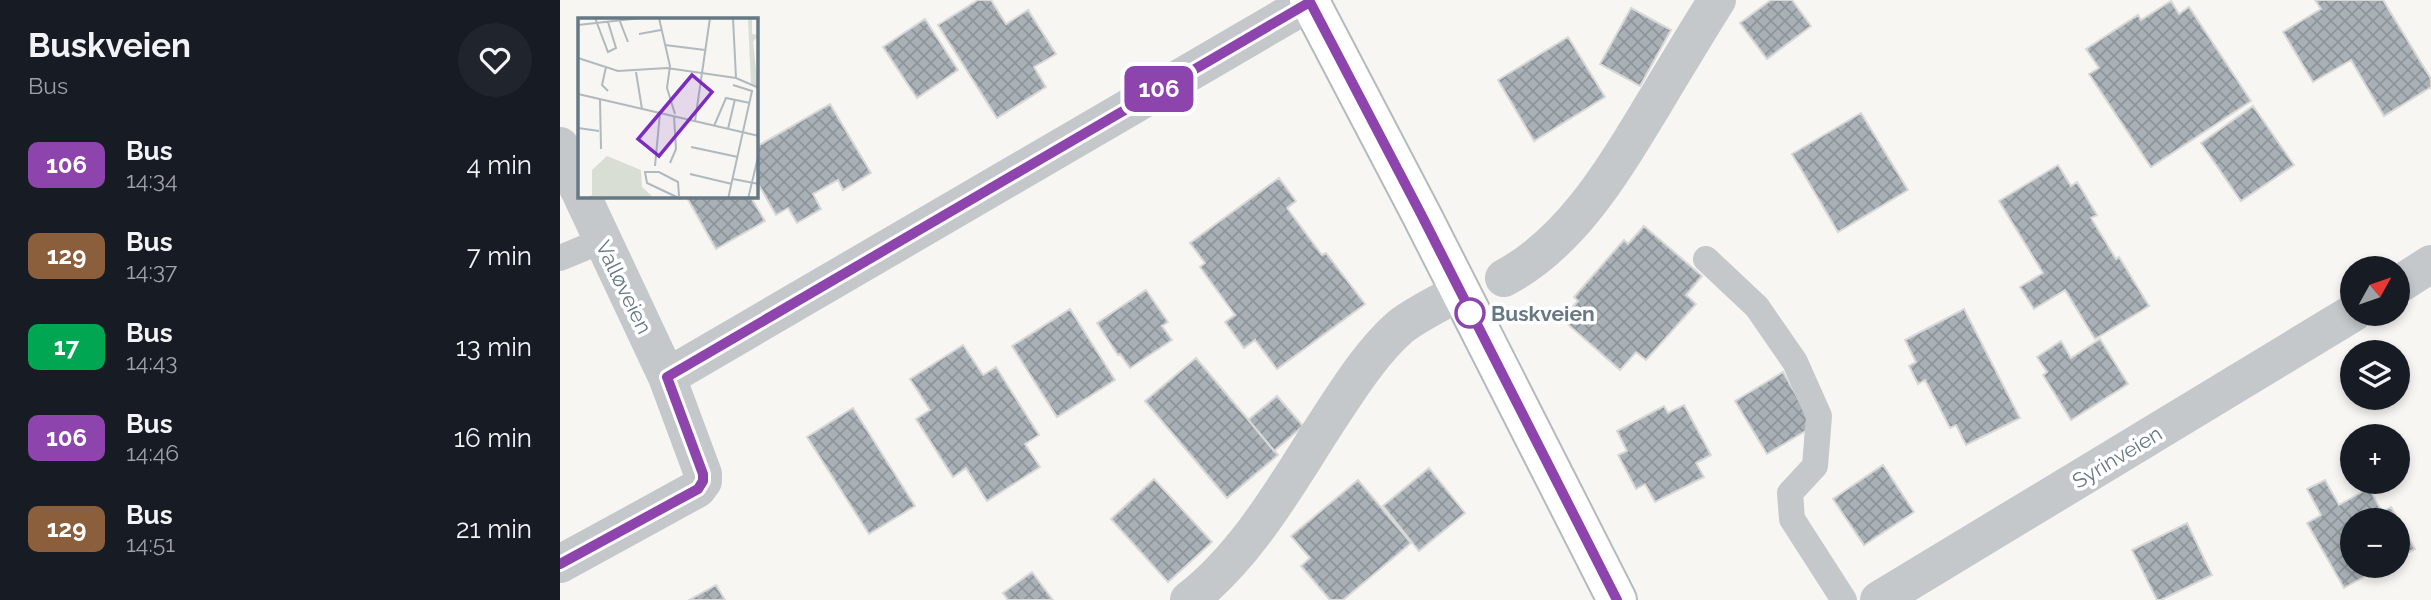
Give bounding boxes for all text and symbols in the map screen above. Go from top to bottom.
inset map [578,18,758,198]
button: heart [458,23,532,97]
text: Buskveien [28,26,191,65]
line badge: 106 [1119,66,1199,112]
text: Bus [28,72,68,99]
text: 106 [1138,74,1180,103]
text: Bus [126,136,173,166]
text: 106 [46,150,87,179]
text: 4 min [466,150,532,180]
text: 14:34 [126,166,178,193]
text: Bus [126,227,173,257]
street label: Valløveien [591,236,657,338]
text: 129 [47,241,86,270]
text: 7 min [467,241,532,271]
north arrow [2340,256,2410,326]
map controls [2340,256,2410,578]
text: 14:37 [126,257,177,284]
marker: Buskveien [1455,298,1485,328]
place label: Buskveien [1491,301,1595,326]
text: Bus [126,318,173,348]
text: 17 [54,332,79,361]
text: 13 min [456,332,532,362]
button: layers [2340,340,2410,410]
text: 14:43 [126,348,178,375]
text: Bus [126,409,173,439]
street label: Syrinveien [2068,421,2166,493]
text: 106 [46,423,87,452]
text: 16 min [454,423,532,453]
button: + [2340,424,2410,494]
text: 14:46 [126,439,179,466]
text: Bus [126,500,173,530]
button: − [2340,508,2410,578]
text: 129 [47,514,86,543]
text: 21 min [456,514,532,544]
text: 14:51 [126,530,175,557]

